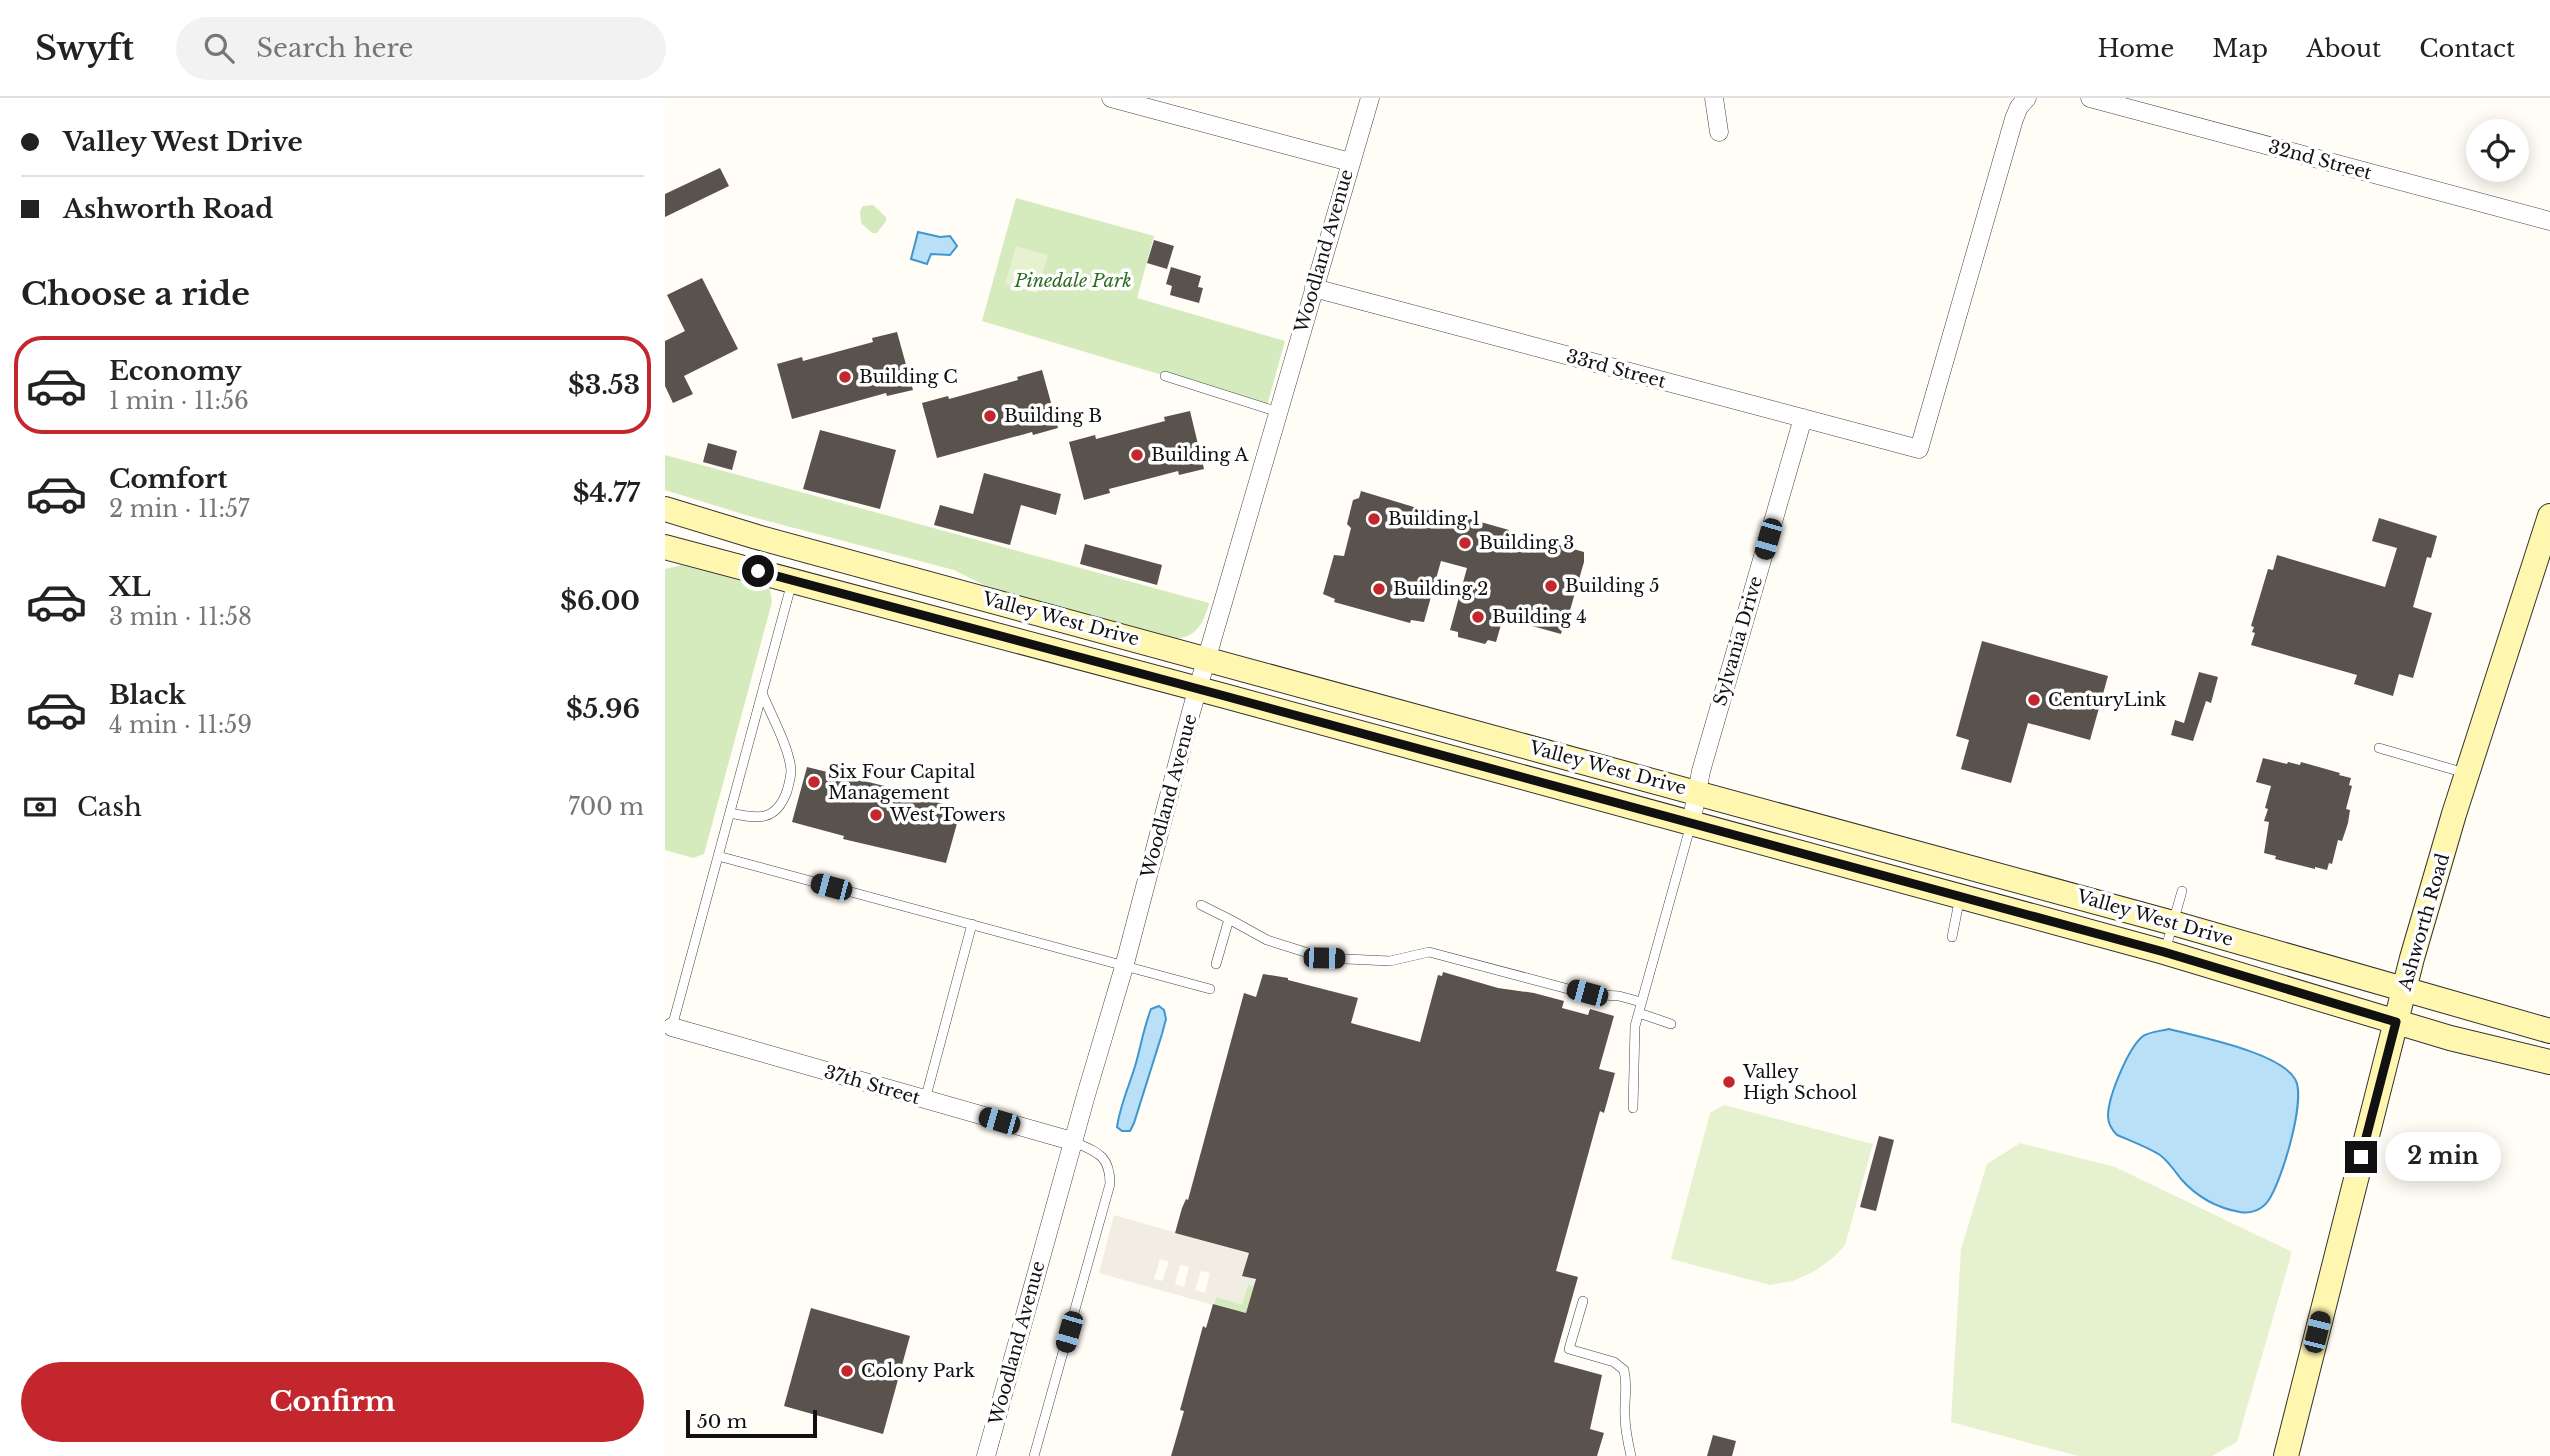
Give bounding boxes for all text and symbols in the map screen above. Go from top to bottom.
search box [176,17,666,80]
text: Swyft [35,28,134,69]
icon: search [200,29,238,67]
text: Search here [256,32,414,64]
text: Home [2098,34,2174,63]
text: Map [2212,34,2268,63]
text: About [2306,34,2381,63]
text: Contact [2419,34,2515,63]
map controls [2466,119,2529,182]
button: locate [2466,119,2529,182]
text: Valley West Drive [63,126,303,158]
street label: 32nd Street [2266,136,2374,184]
street label: Woodland Avenue [1290,167,1358,336]
text: Ashworth Road [63,193,273,225]
park label: Pinedale Park [1014,270,1131,292]
text: Choose a ride [21,274,250,314]
street label: 33rd Street [1564,345,1668,393]
icon: car [25,354,88,417]
text: Economy [109,355,242,387]
place label: Building C [859,366,958,388]
text: $3.53 [568,369,640,401]
marker: Building C [837,369,853,385]
text: 1 min · 11:56 [109,387,249,415]
place label: Building B [1004,405,1102,427]
marker: Building B [982,408,998,424]
place label: Building A [1151,444,1249,466]
marker: Building A [1129,447,1145,463]
icon: car [25,462,88,525]
text: Comfort [109,463,227,495]
text: $4.77 [573,477,640,509]
text: 2 min · 11:57 [109,495,250,523]
place label: Building 1 [1388,508,1480,530]
marker: Building 1 [1366,511,1382,527]
car [1753,516,1784,562]
place label: Building 3 [1479,532,1574,554]
marker: Building 3 [1457,535,1473,551]
route start [742,555,774,587]
icon: car [25,570,88,633]
text: XL [109,571,151,603]
street label: Sylvania Drive [1709,574,1767,708]
place label: Building 5 [1565,575,1659,597]
place label: Building 2 [1393,578,1488,600]
marker: Building 5 [1543,578,1559,594]
marker: Building 2 [1371,581,1387,597]
text: $6.00 [560,585,640,617]
street label: Valley West Drive [979,587,1142,650]
text: 3 min · 11:58 [109,603,252,631]
place label: Building 4 [1492,606,1587,628]
marker: Building 4 [1470,609,1486,625]
icon: car [25,678,88,741]
text: Black [109,679,186,711]
place label: CenturyLink [2048,689,2166,711]
marker: CenturyLink [2026,692,2042,708]
text: $5.96 [566,693,640,725]
text: 4 min · 11:59 [109,711,252,739]
street label: Woodland Avenue [1136,712,1201,881]
street label: Valley West Drive [1526,736,1689,799]
place label: Six Four Capital Management [828,761,976,804]
marker: Six Four Capital Management [806,774,822,790]
icon: cash [21,788,59,826]
text: Cash [77,791,142,823]
text: 700 m [568,793,644,821]
place label: West Towers [889,804,1006,826]
marker: West Towers [868,807,884,823]
street label: Ashworth Road [2394,851,2454,994]
car [808,871,855,903]
street label: Valley West Drive [2074,885,2236,951]
car [1303,947,1346,969]
car [1564,977,1611,1009]
street label: 37th Street [822,1061,923,1109]
place label: Valley High School [1742,1061,1857,1104]
marker: Valley High School [1721,1074,1737,1090]
car [976,1105,1023,1137]
callout: 2 min [2385,1132,2501,1182]
route end [2345,1141,2377,1173]
text: 2 min [2407,1142,2479,1170]
street label: Woodland Avenue [984,1259,1049,1428]
car [1054,1309,1085,1355]
car [2302,1309,2333,1355]
place label: Colony Park [861,1360,975,1382]
button: Confirm [21,1362,644,1442]
marker: Colony Park [839,1363,855,1379]
scale bar [686,1407,817,1439]
text: 50 m [697,1410,747,1433]

